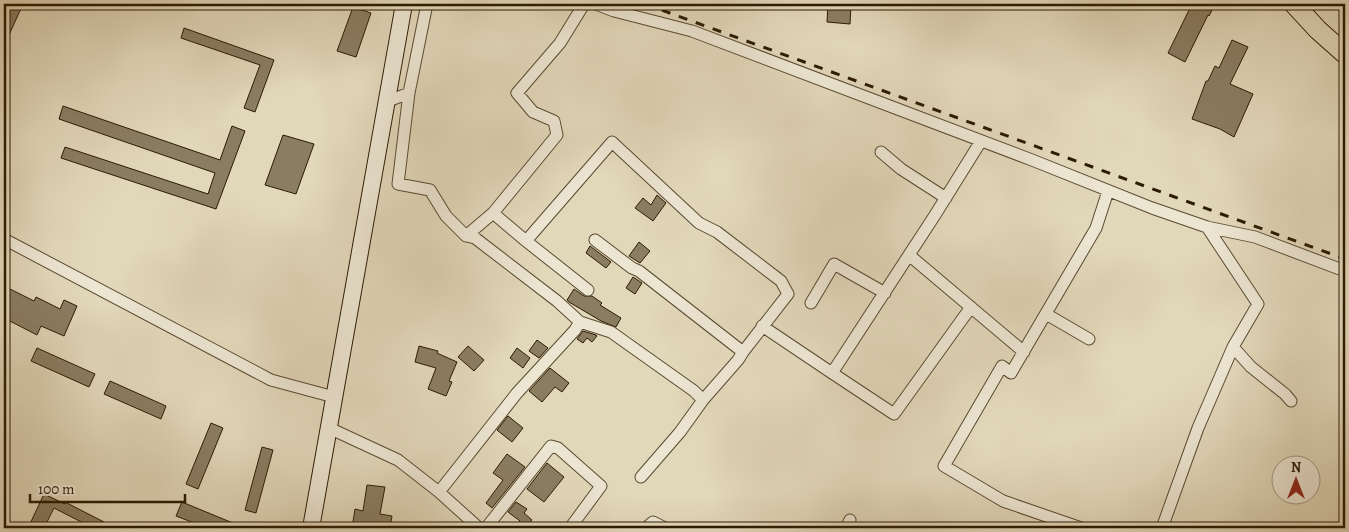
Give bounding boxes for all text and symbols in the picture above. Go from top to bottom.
north arrow [1272,454,1322,504]
text: N [1291,458,1301,477]
scale bar [30,472,185,504]
text: 100 m [38,479,75,499]

